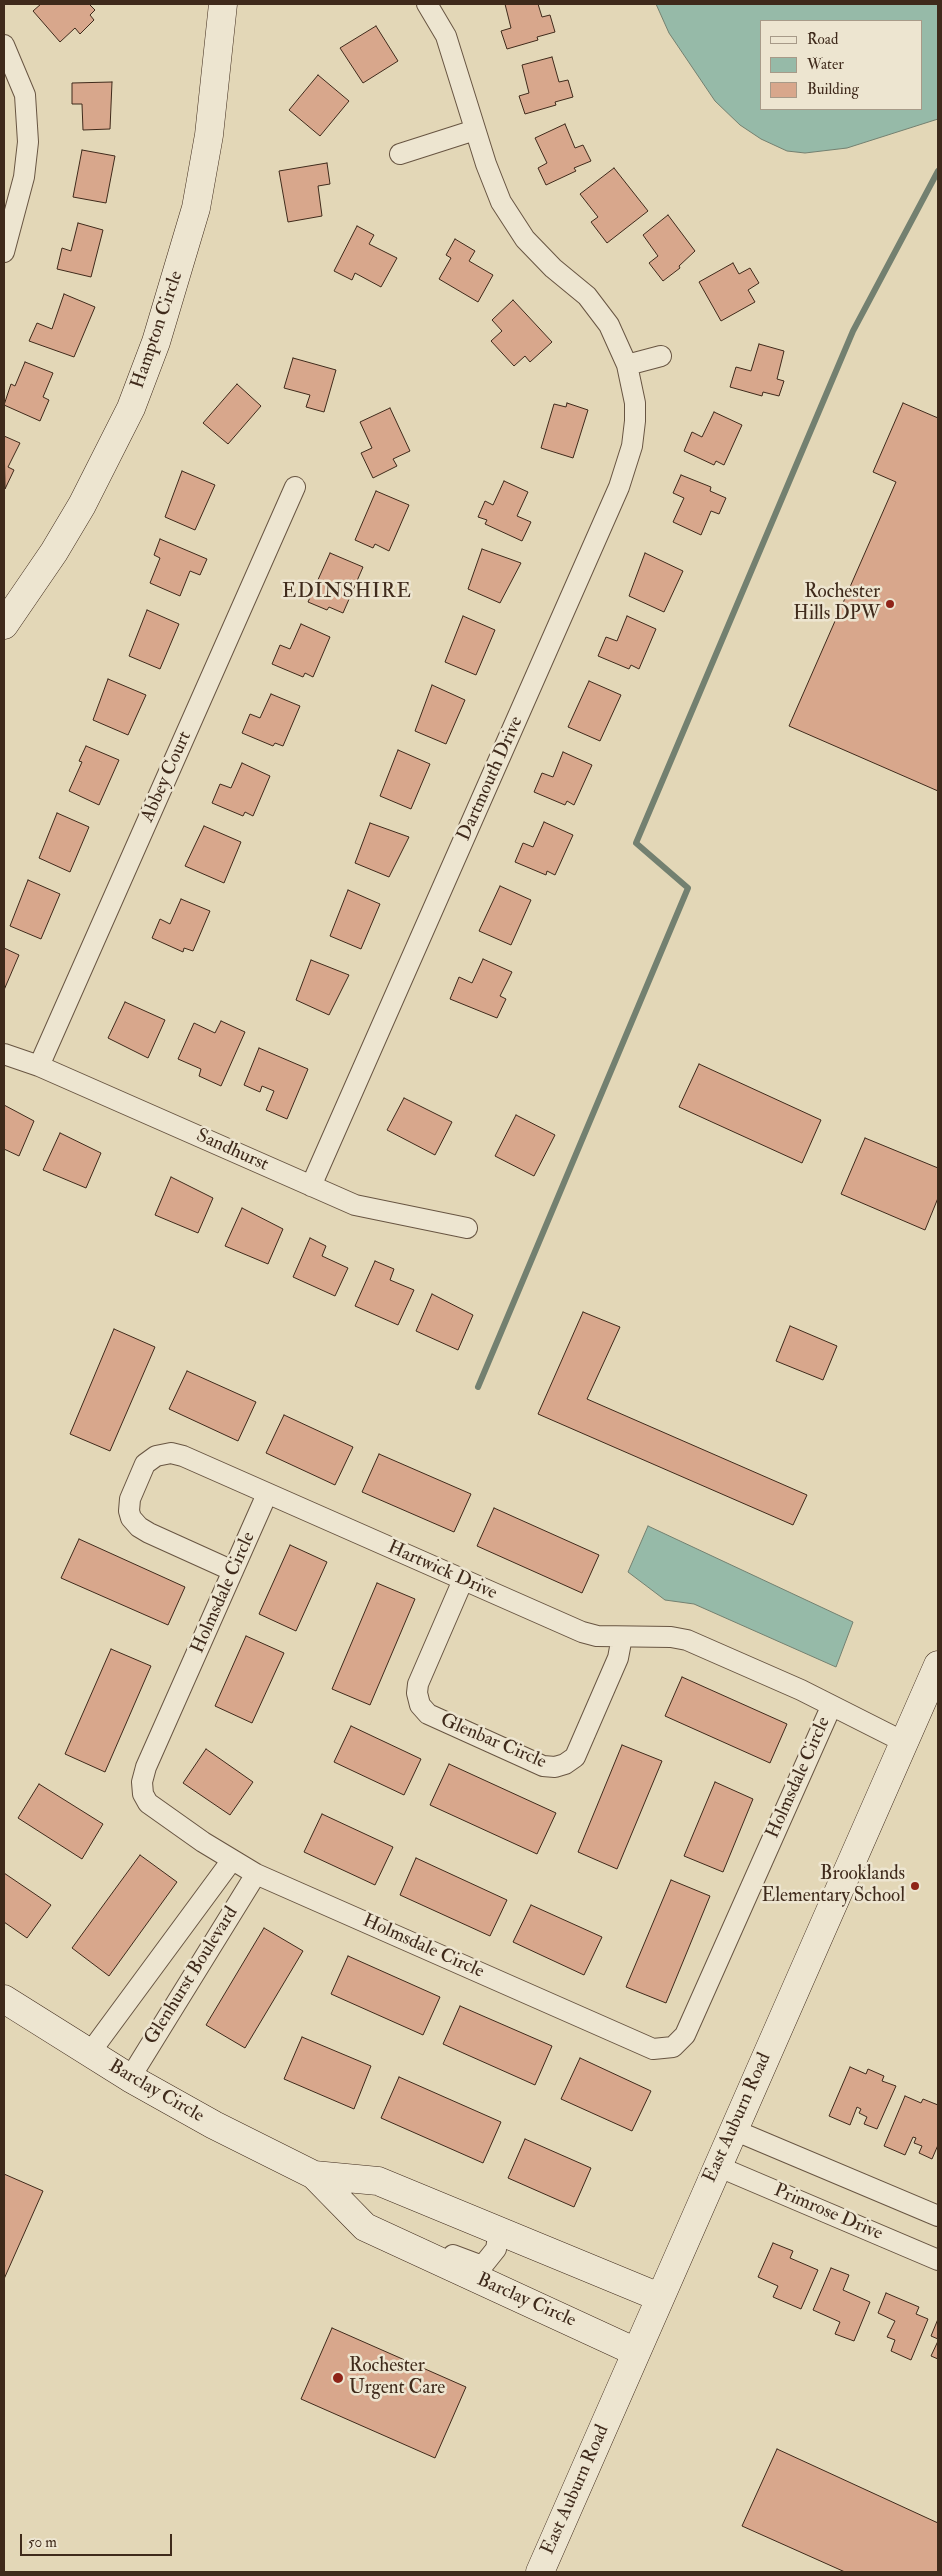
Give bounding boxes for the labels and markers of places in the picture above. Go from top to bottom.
place label: Rochester Hills DPW [793,582,880,626]
marker: Rochester Hills DPW [884,598,896,610]
place label: Brooklands Elementary School [762,1864,905,1908]
marker: Brooklands Elementary School [909,1880,921,1892]
place label: Rochester Urgent Care [349,2356,445,2400]
marker: Rochester Urgent Care [331,2371,345,2385]

